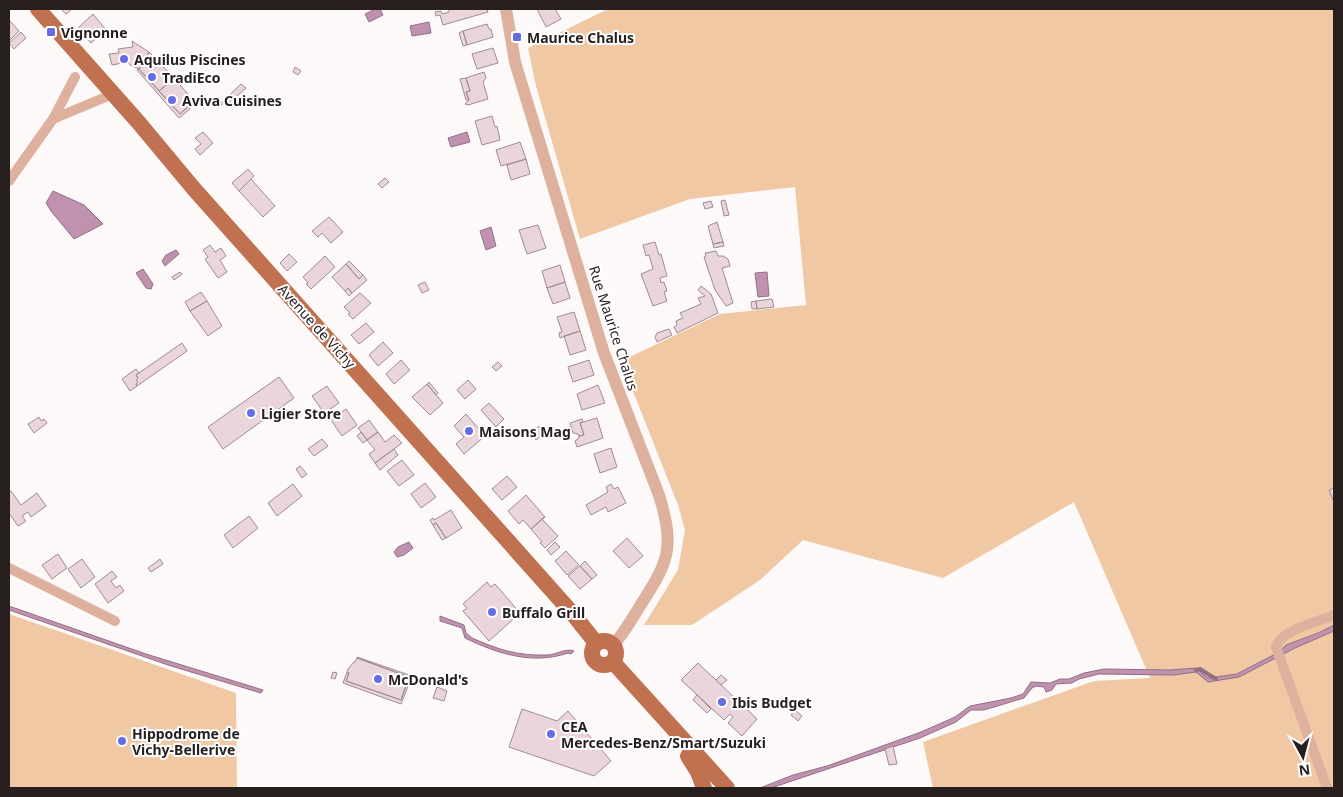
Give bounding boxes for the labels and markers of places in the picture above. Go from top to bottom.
place label: Vignonne [61,23,128,42]
marker: Vignonne [45,26,57,38]
place label: Maurice Chalus [527,28,634,47]
marker: Maurice Chalus [511,31,523,43]
place label: Aquilus Piscines [134,50,246,69]
marker: Aquilus Piscines [118,53,130,65]
place label: TradiEco [162,68,221,87]
marker: TradiEco [146,71,158,83]
place label: Aviva Cuisines [182,91,282,110]
marker: Aviva Cuisines [166,94,178,106]
place label: Ligier Store [261,404,341,423]
marker: Ligier Store [245,407,257,419]
place label: Maisons Mag [479,422,571,441]
marker: Maisons Mag [463,425,475,437]
place label: Buffalo Grill [502,603,585,622]
marker: Buffalo Grill [486,606,498,618]
place label: McDonald's [388,670,468,689]
marker: McDonald's [372,673,384,685]
place label: Ibis Budget [732,693,812,712]
marker: Ibis Budget [716,696,728,708]
place label: CEA Mercedes-Benz/Smart/Suzuki [561,717,766,752]
place label: Hippodrome de Vichy-Bellerive [132,724,240,759]
marker: CEA Mercedes-Benz/Smart/Suzuki [545,728,557,740]
marker: Hippodrome de Vichy-Bellerive [116,735,128,747]

